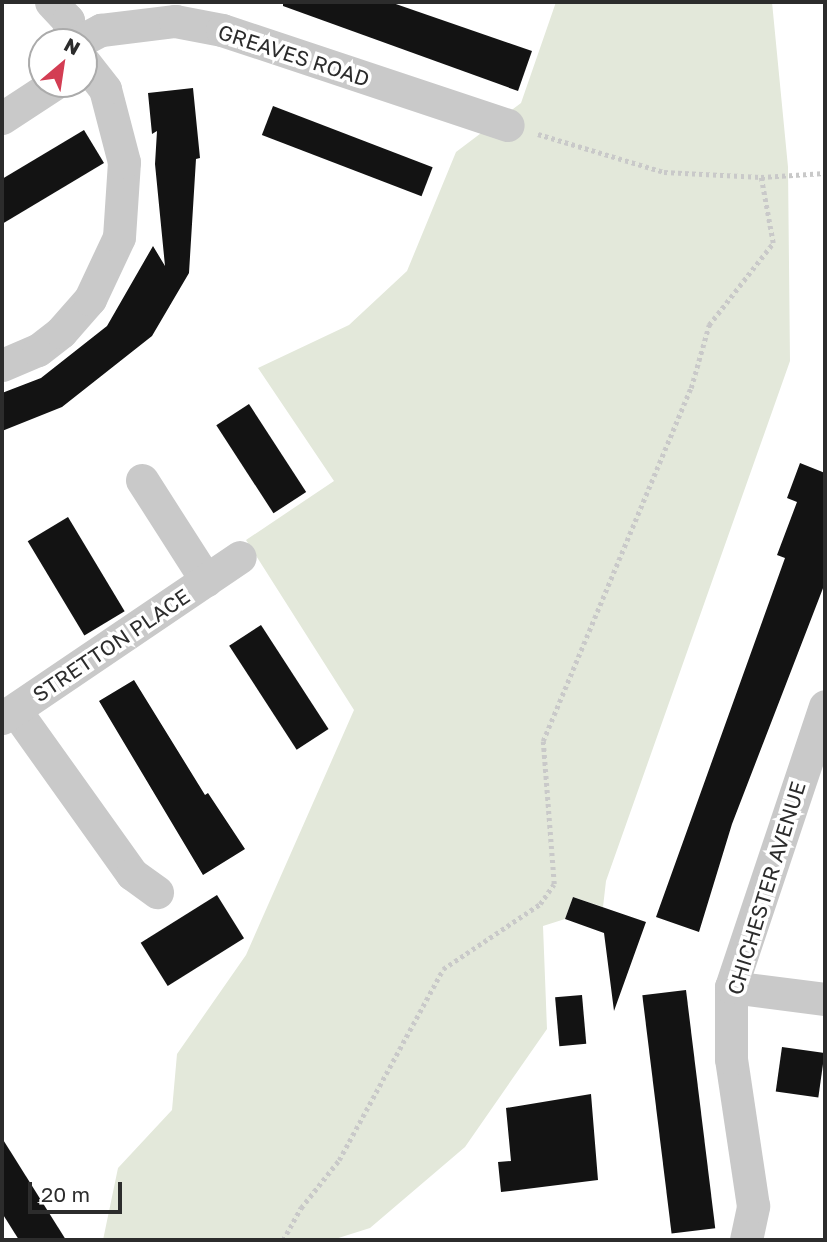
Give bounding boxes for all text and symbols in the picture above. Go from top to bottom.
street label: GREAVES ROAD [215,19,373,91]
north arrow [28,28,98,98]
text: N [61,32,84,60]
street label: STRETTON PLACE [28,583,194,707]
street label: CHICHESTER AVENUE [722,778,810,998]
scale bar [32,1168,126,1212]
text: 20 m [41,1181,90,1207]

